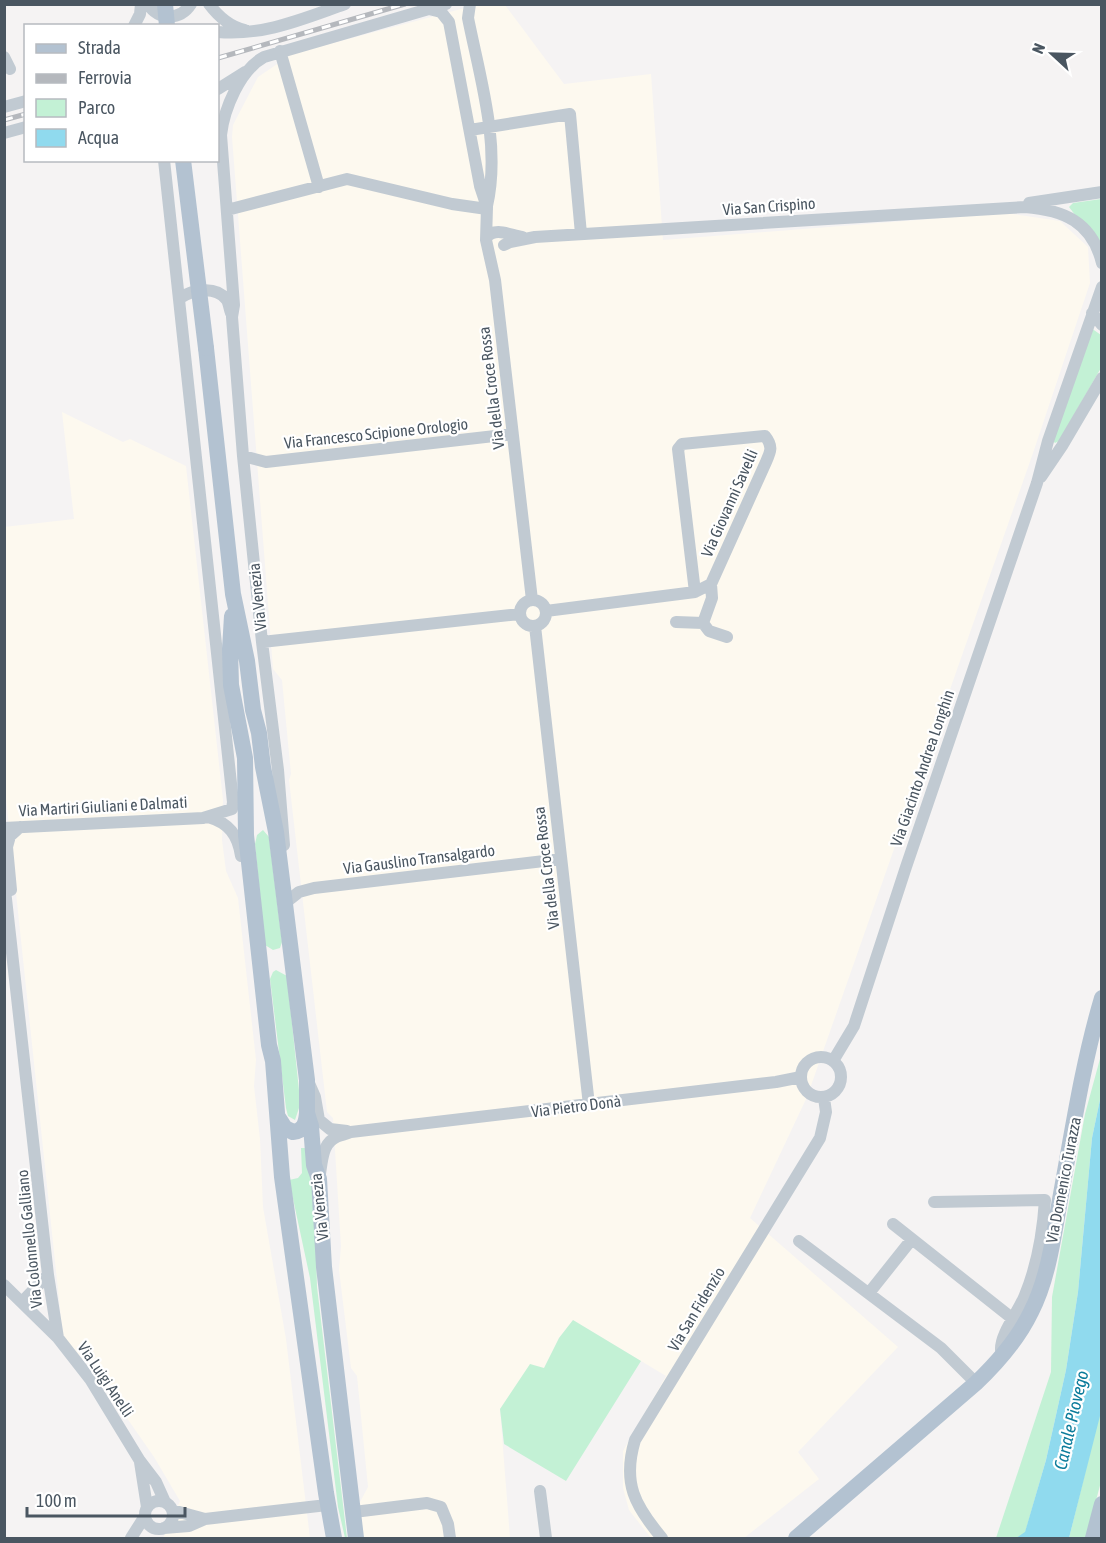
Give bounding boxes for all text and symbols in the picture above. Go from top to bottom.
legend [24,24,219,162]
north arrow [1022,24,1082,84]
text: Strada [78,37,121,58]
text: N [1028,41,1048,56]
text: Ferrovia [78,67,132,88]
text: Parco [78,97,115,118]
text: Acqua [78,127,119,148]
street label: Via San Crispino [722,194,816,219]
street label: Via della Croce Rossa [475,326,507,450]
street label: Via Francesco Scipione Orologio [283,414,469,453]
street label: Via Giovanni Savelli [697,446,761,560]
street label: Via Venezia [245,562,269,632]
street label: Via Giacinto Andrea Longhin [887,687,958,849]
street label: Via Martiri Giuliani e Dalmati [18,793,188,819]
street label: Via della Croce Rossa [530,806,562,930]
street label: Via Gauslino Transalgardo [342,841,496,878]
street label: Via Pietro Donà [530,1092,622,1120]
street label: Via Domenico Turazza [1042,1115,1084,1245]
street label: Via Colonnello Galliano [13,1169,45,1309]
street label: Via Venezia [307,1172,331,1242]
street label: Via San Fidenzio [664,1264,728,1354]
street label: Via Luigi Anelli [74,1338,138,1420]
water label: Canale Piovego [1049,1368,1093,1472]
scale bar [27,1480,184,1518]
text: 100 m [36,1490,77,1511]

